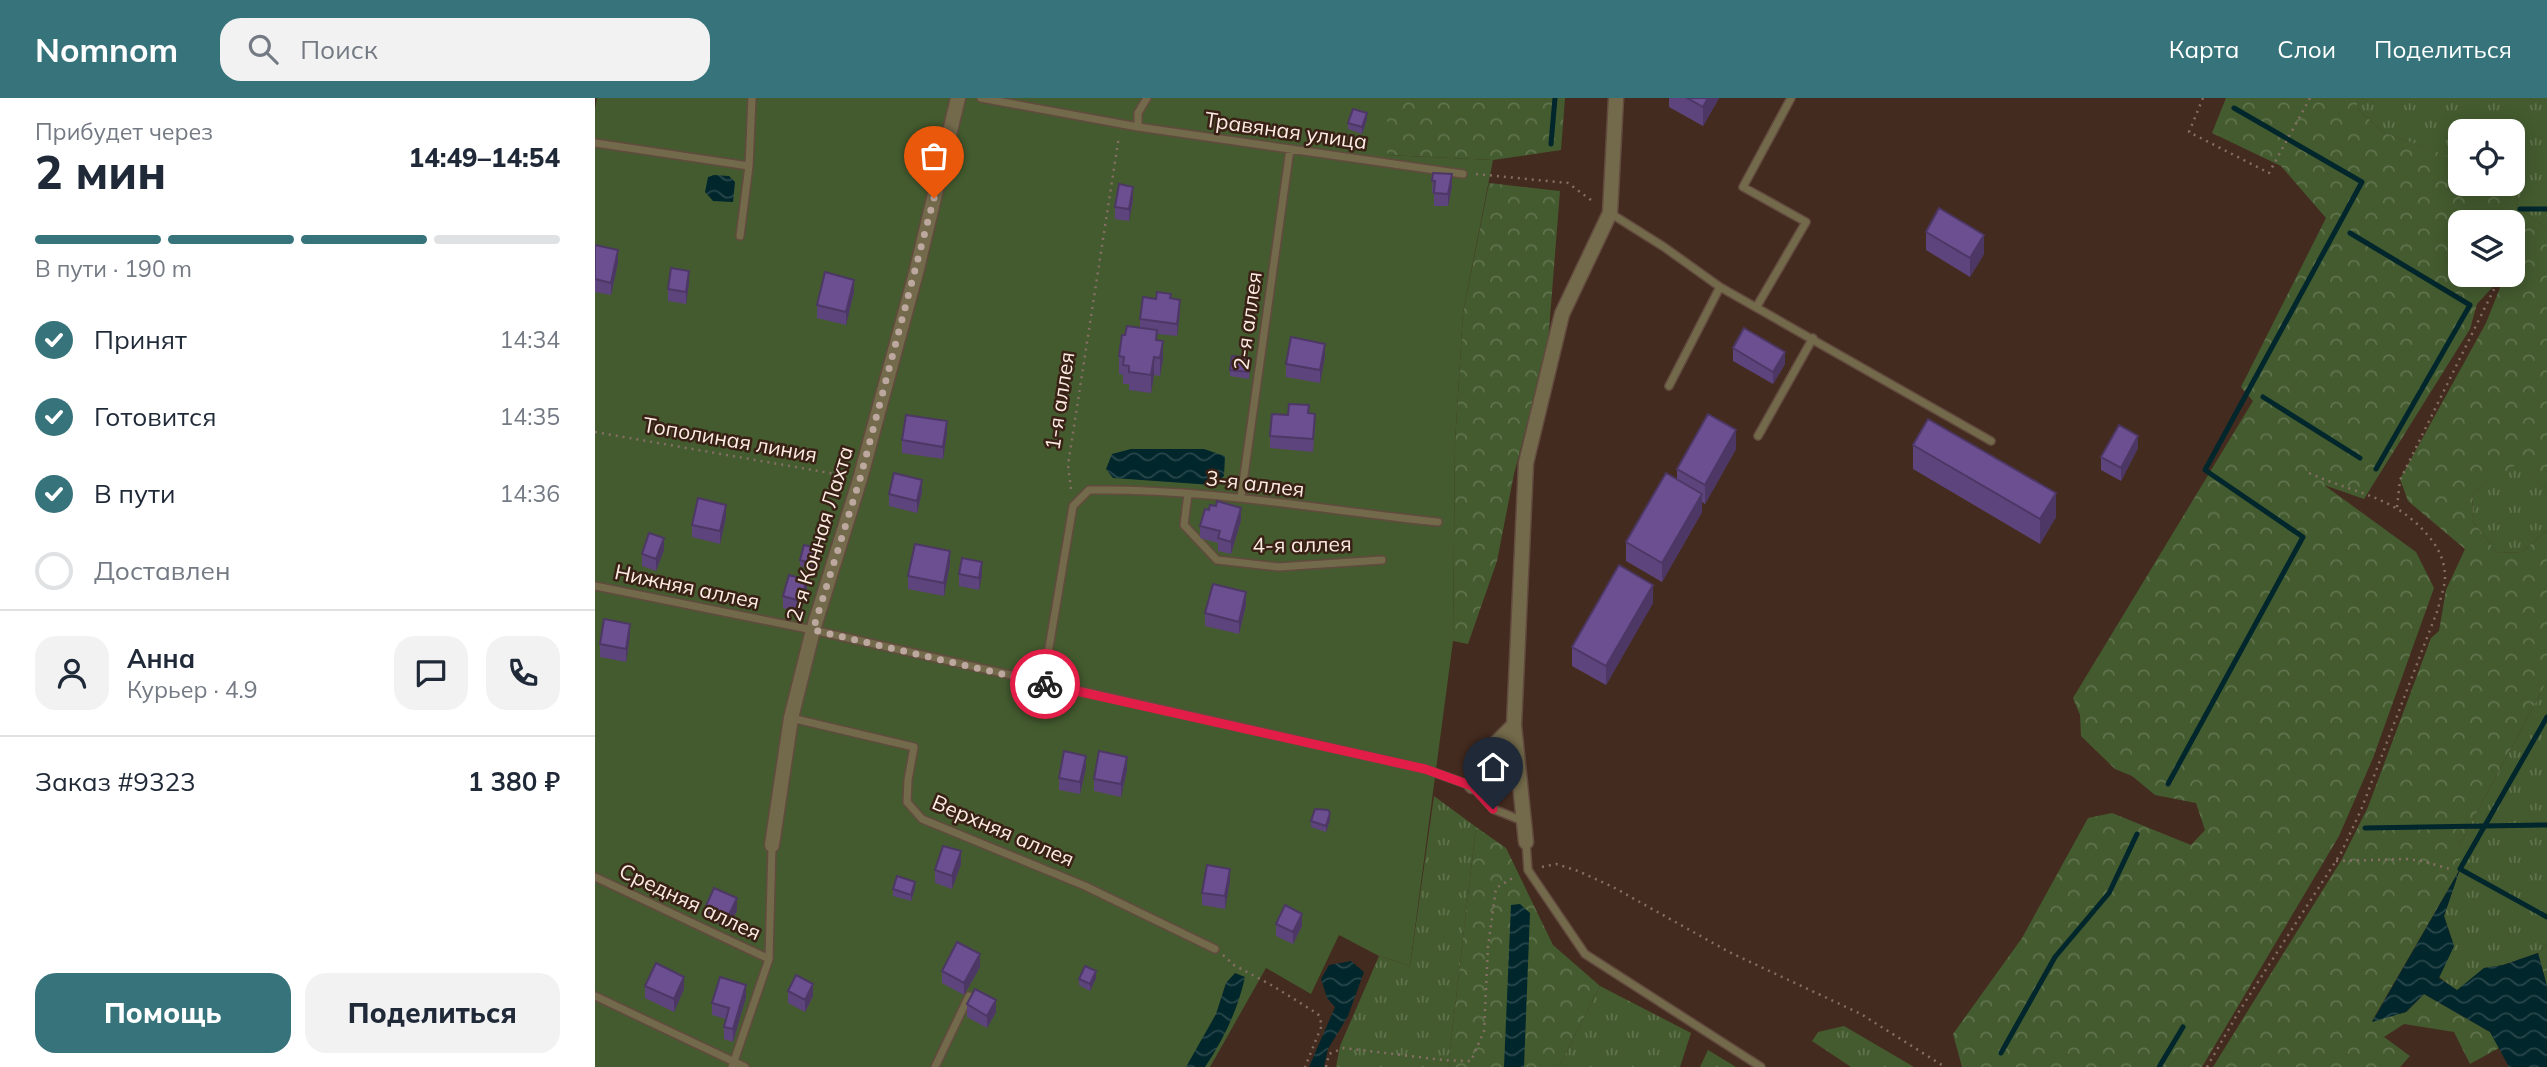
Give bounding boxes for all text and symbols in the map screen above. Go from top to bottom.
search box [220,18,710,81]
text: Nomnom [35,29,178,70]
icon: search [244,30,282,68]
text: Поиск [300,33,378,66]
text: Карта [2169,34,2239,64]
text: Слои [2277,34,2336,64]
text: Поделиться [2374,34,2512,64]
street label: Травяная улица [1203,106,1369,154]
text: Прибудет через [35,117,213,146]
map controls [2448,119,2525,287]
button: locate [2448,119,2525,196]
pin [904,126,964,198]
icon: bag [915,137,953,175]
text: 14:49–14:54 [409,141,560,174]
text: 2 мин [35,143,166,201]
button: layers [2448,210,2525,287]
text: В пути · 190 m [35,254,192,283]
street label: 2-я аллея [1227,270,1267,372]
icon: check [35,321,73,359]
text: Принят [94,323,187,356]
text: 14:34 [500,325,560,354]
street label: 1-я аллея [1038,350,1080,452]
icon: check [35,398,73,436]
text: Готовится [94,400,217,433]
text: 14:35 [500,402,560,431]
street label: Тополиная линия [641,411,819,467]
street label: 2-я Конная Лахта [780,443,858,625]
street label: 3-я аллея [1204,464,1306,502]
icon: check [35,475,73,513]
text: В пути [94,477,175,510]
text: 14:36 [500,479,560,508]
street label: 4-я аллея [1252,530,1352,558]
text: Доставлен [94,554,231,587]
street label: Нижняя аллея [612,558,762,614]
button: person [35,636,109,710]
button: chat [394,636,468,710]
button: phone [486,636,560,710]
text: Анна [127,642,195,675]
courier [1010,649,1080,719]
icon: bike [1026,665,1064,703]
text: Курьер · 4.9 [127,675,258,704]
pin [1463,737,1523,809]
icon: home [1474,748,1512,786]
text: Заказ #9323 [35,765,196,798]
text: 1 380 ₽ [468,765,560,798]
street label: Верхняя аллея [929,788,1078,872]
street label: Средняя аллея [615,857,765,945]
button: Помощь [35,973,291,1053]
button: Поделиться [305,973,560,1053]

